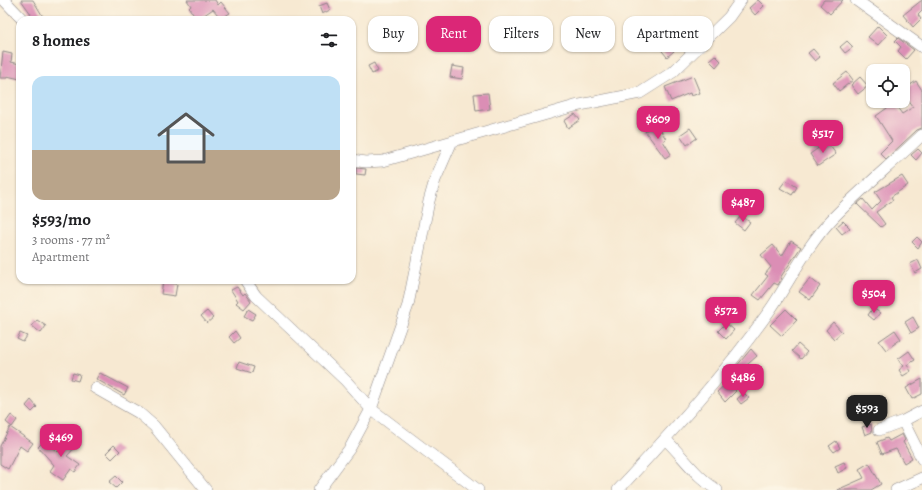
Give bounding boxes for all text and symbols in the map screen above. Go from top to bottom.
chip: Buy [368,16,418,52]
chip: Rent [426,16,481,52]
chip: Filters [489,16,553,52]
chip: New [561,16,615,52]
chip: Apartment [623,16,713,52]
text: 8 homes [32,29,90,52]
icon: filters [318,29,340,51]
map controls [866,64,910,108]
button: locate [866,64,910,108]
icon: home [150,102,222,174]
pin: $609 [634,106,682,140]
text: $609 [646,110,670,127]
pin: $517 [799,120,847,154]
text: $517 [812,124,834,141]
pin: $487 [719,189,767,223]
text: $487 [731,193,755,210]
text: $593/mo [32,208,91,231]
text: 3 rooms · 77 m² [32,231,110,248]
text: Apartment [32,248,90,265]
pin: $504 [850,280,898,314]
text: $504 [862,284,886,301]
pin: $572 [702,297,750,331]
text: $572 [714,301,738,318]
pin: $486 [719,364,767,398]
text: $486 [731,368,755,385]
pin: $593 [843,395,891,429]
text: $593 [855,399,879,416]
pin: $469 [37,424,85,458]
text: $469 [49,428,73,445]

